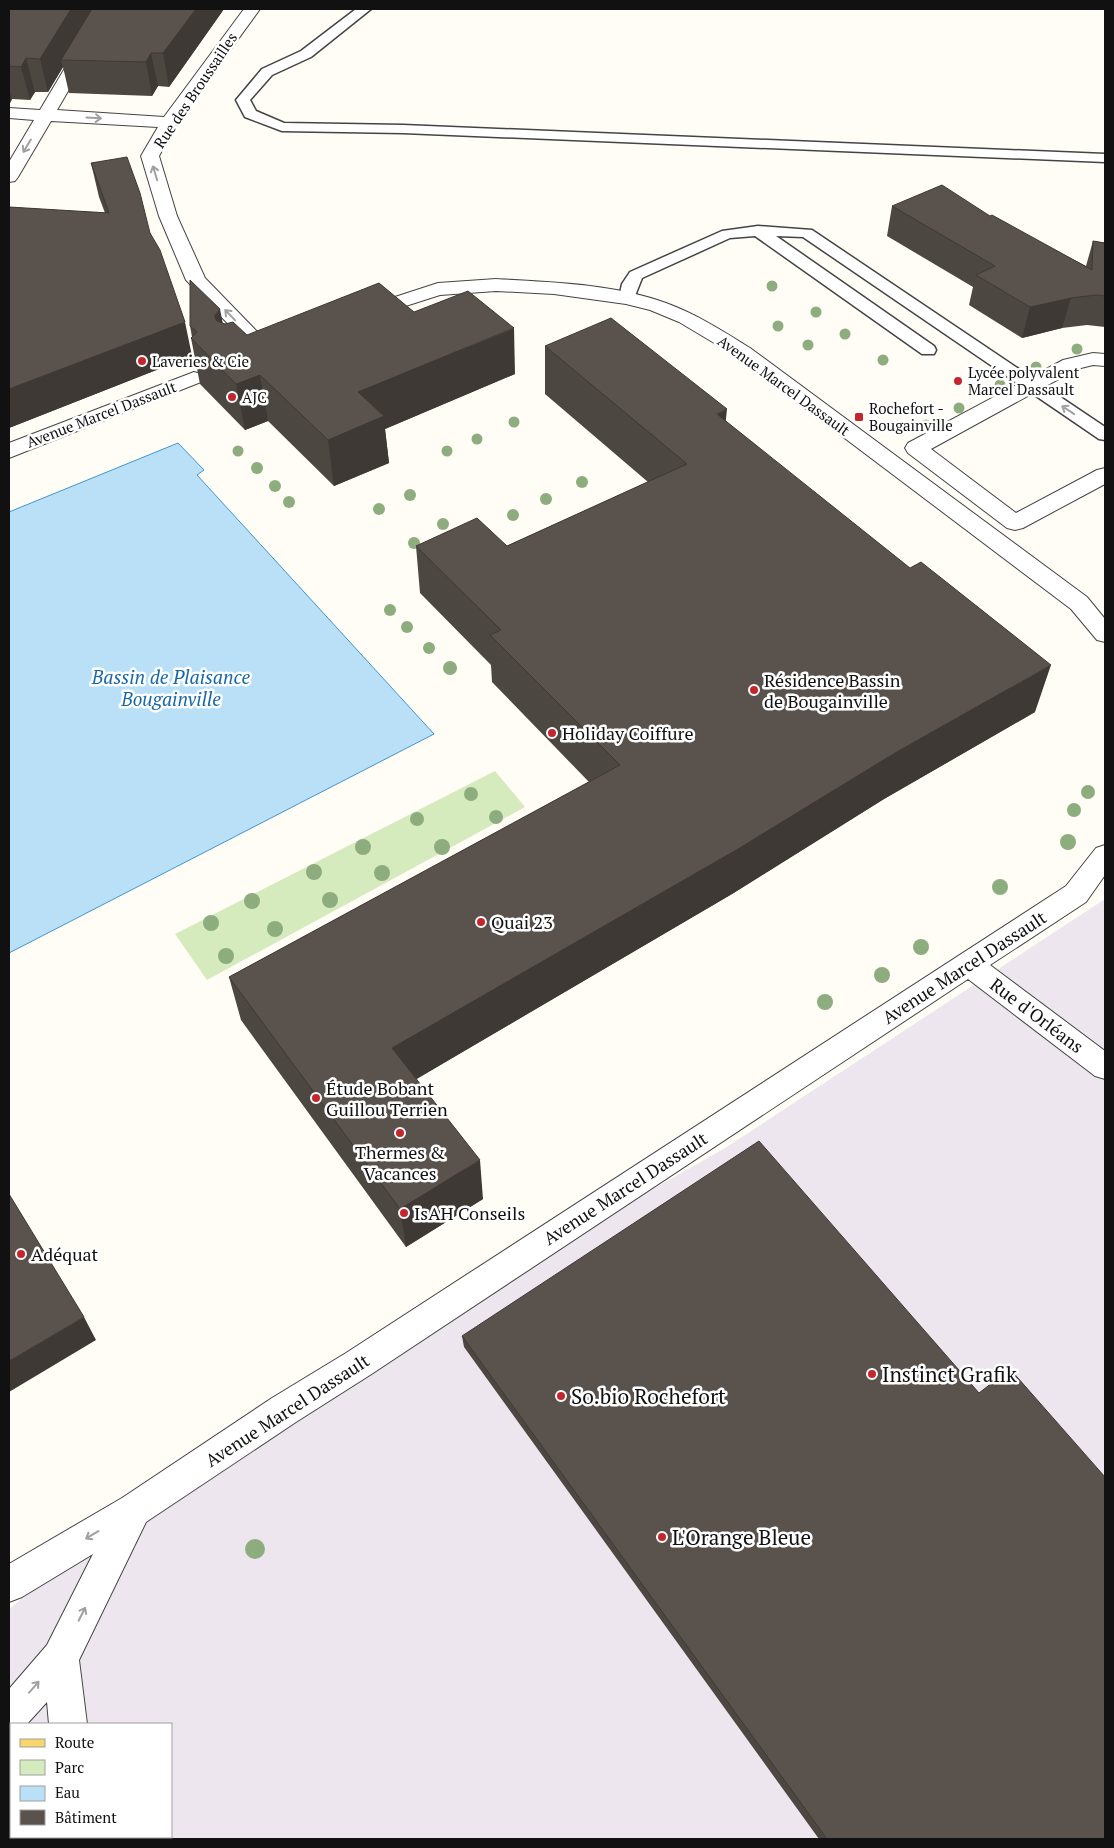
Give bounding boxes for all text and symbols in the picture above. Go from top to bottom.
street label: Rue des Broussailles [149,28,241,152]
one-way arrow [85,113,101,122]
one-way arrow [21,138,31,152]
one-way arrow [150,166,160,182]
one-way arrow [224,308,236,321]
street label: Avenue Marcel Dassault [714,330,855,440]
place label: Laveries & Cie [152,351,249,371]
marker: Laveries & Cie [136,355,148,367]
place label: Lycée polyvalent Marcel Dassault [968,362,1080,399]
marker: Lycée polyvalent Marcel Dassault [952,375,964,387]
street label: Avenue Marcel Dassault [23,376,179,452]
place label: AJC [242,387,267,407]
marker: AJC [226,391,238,403]
place label: Rochefort - Bougainville [869,398,953,435]
one-way arrow [1062,404,1076,414]
marker: Rochefort - Bougainville [853,411,865,423]
water label: Bassin de Plaisance Bougainville [91,664,251,711]
place label: Résidence Bassin de Bougainville [764,668,901,713]
marker: Résidence Bassin de Bougainville [748,684,760,696]
place label: Holiday Coiffure [562,721,694,745]
marker: Holiday Coiffure [546,727,558,739]
street label: Avenue Marcel Dassault [877,905,1051,1029]
place label: Quai 23 [491,910,553,934]
marker: Quai 23 [475,916,487,928]
street label: Rue d'Orléans [985,972,1089,1058]
place label: Étude Bobant Guillou Terrien [326,1076,448,1121]
marker: Étude Bobant Guillou Terrien [310,1092,322,1104]
street label: Avenue Marcel Dassault [538,1126,712,1250]
marker: Thermes & Vacances [394,1127,406,1139]
place label: Thermes & Vacances [355,1140,445,1185]
place label: IsAH Conseils [414,1201,525,1225]
marker: IsAH Conseils [398,1207,410,1219]
place label: Adéquat [31,1242,99,1266]
marker: Adéquat [15,1248,27,1260]
street label: Avenue Marcel Dassault [200,1348,374,1472]
place label: Instinct Grafik [882,1360,1017,1388]
marker: Instinct Grafik [866,1368,878,1380]
place label: So.bio Rochefort [571,1382,726,1410]
marker: So.bio Rochefort [555,1390,567,1402]
place label: L'Orange Bleue [672,1523,811,1551]
one-way arrow [86,1530,100,1540]
marker: L'Orange Bleue [656,1531,668,1543]
one-way arrow [77,1607,87,1622]
one-way arrow [29,1681,40,1694]
legend [10,1723,172,1838]
text: Route [55,1732,94,1752]
text: Parc [55,1757,84,1777]
text: Eau [55,1782,80,1802]
text: Bâtiment [55,1807,117,1827]

